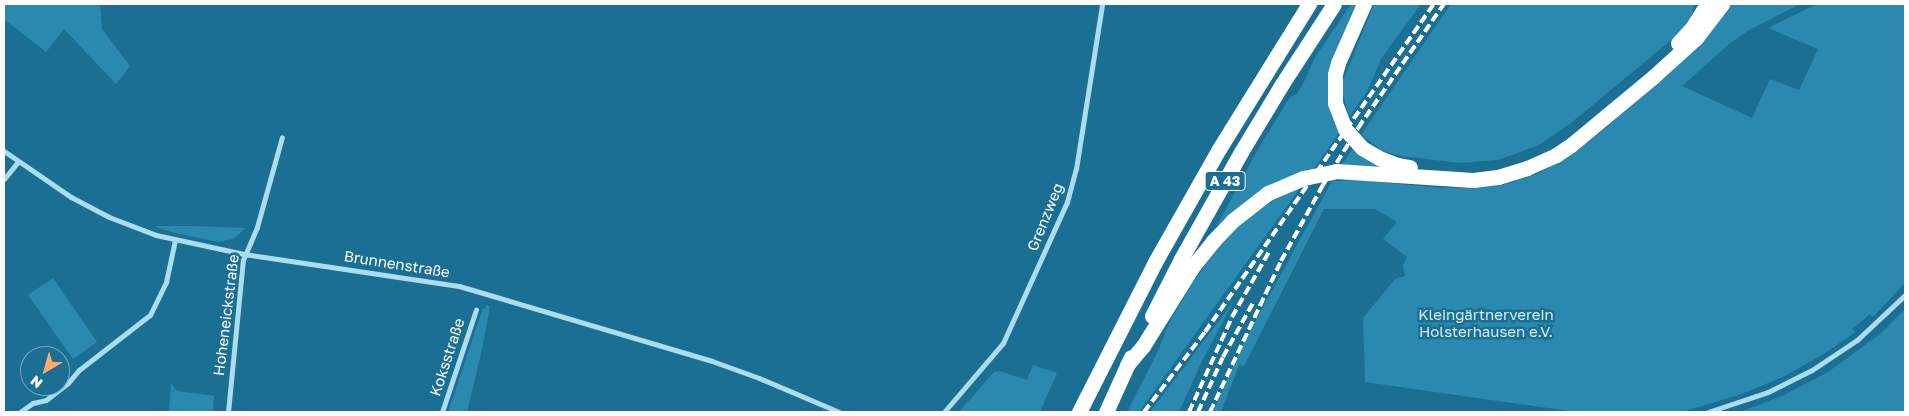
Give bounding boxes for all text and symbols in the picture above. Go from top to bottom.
road number: A 43 [1204,170,1246,192]
street label: Grenzweg [1023,180,1067,254]
street label: Brunnenstraße [343,247,451,281]
street label: Hoheneickstraße [210,253,242,377]
park label: Kleingärtnerverein Holsterhausen e.V. [1418,305,1554,340]
street label: Koksstraße [426,316,468,398]
north arrow [20,346,70,396]
text: N [27,372,46,392]

